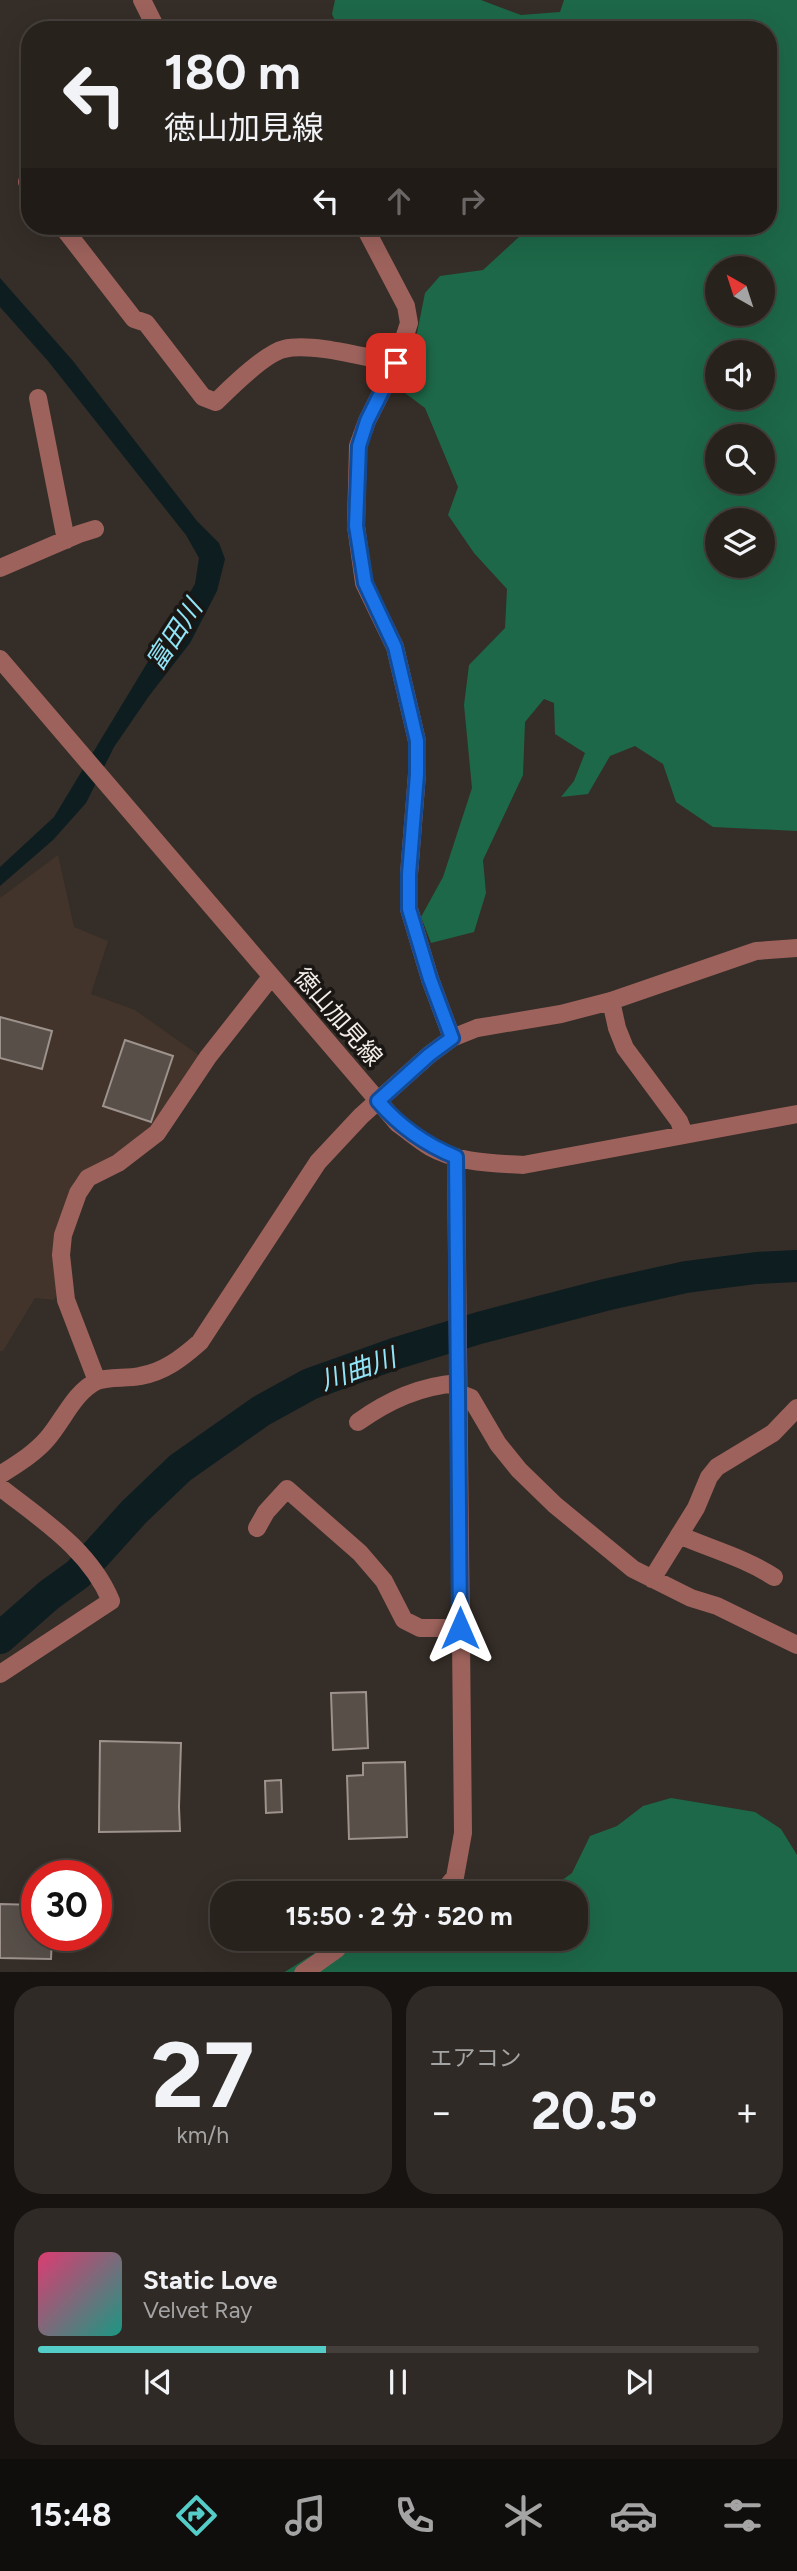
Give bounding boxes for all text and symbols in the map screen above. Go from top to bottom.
text: 180 m [164,42,301,101]
icon: left [49,49,140,140]
text: 徳山加見線 [164,109,324,147]
icon: left [307,182,345,220]
icon: ahead [380,182,418,220]
icon: right [453,182,491,220]
north arrow [705,256,775,326]
map controls [705,256,775,578]
pin [366,333,426,393]
button: sound [705,340,775,410]
icon: arrive [377,344,415,382]
button: search [705,424,775,494]
button: layers [705,508,775,578]
water label: 富田川 [139,591,210,676]
street label: 徳山加見線 [288,962,389,1071]
water label: 川曲川 [316,1340,403,1397]
position arrow [423,1591,497,1665]
speed limit sign: 30 [21,1860,112,1951]
text: 15:50 · 2 分 · 520 m [285,1900,513,1932]
text: 27 [151,2021,254,2130]
text: エアコン [430,2044,522,2072]
text: 20.5° [531,2080,658,2142]
text: − [430,2089,453,2135]
text: + [735,2089,759,2135]
text: km/h [176,2121,229,2149]
text: Static Love [143,2264,277,2296]
text: Velvet Ray [143,2296,252,2324]
icon: previous [139,2363,177,2401]
icon: pause [379,2363,417,2401]
icon: next [620,2363,658,2401]
icon: directions [172,2491,221,2540]
icon: music [281,2491,330,2540]
icon: phone [390,2491,439,2540]
icon: climate [499,2491,548,2540]
icon: car [609,2491,658,2540]
icon: filters [718,2491,767,2540]
text: 15:48 [30,2496,112,2534]

